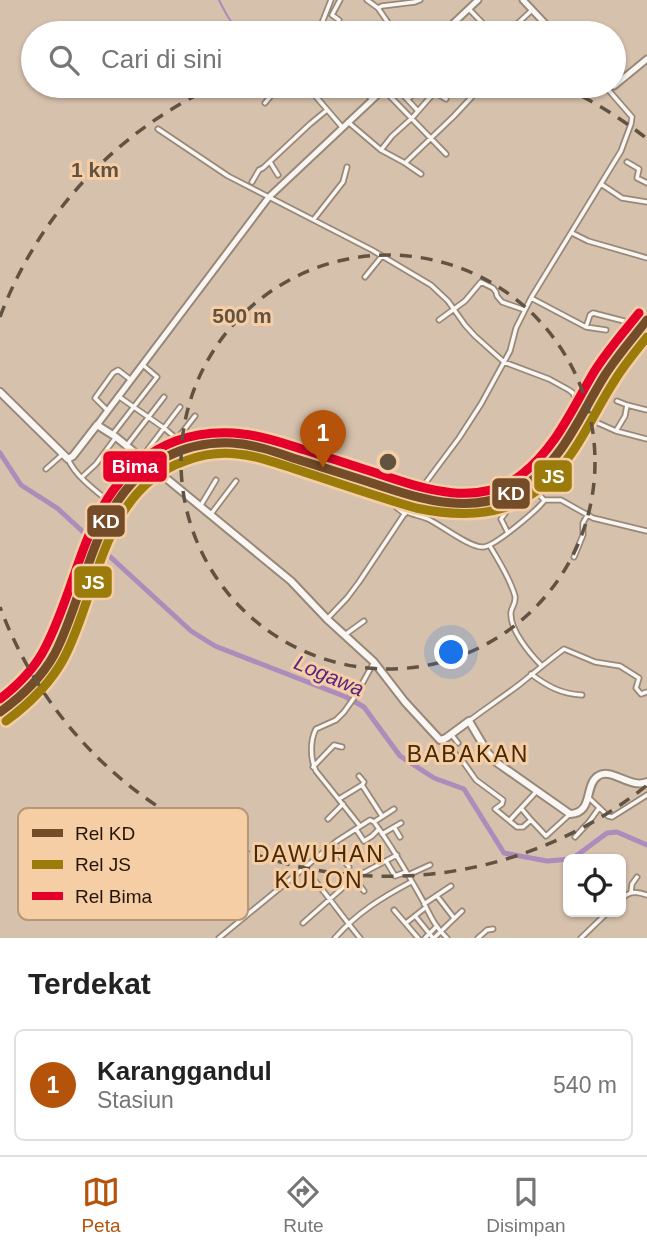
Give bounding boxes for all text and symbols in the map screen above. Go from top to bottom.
search box [21,21,626,98]
icon: search [45,41,83,79]
text: Cari di sini [101,44,222,74]
text: 1 km [71,158,119,181]
text: 500 m [212,304,272,327]
pin: 1 [300,410,346,468]
line badge: Bima [102,450,168,483]
centre of rings [376,450,400,474]
text: Bima [112,456,159,477]
line badge: JS [533,459,573,493]
text: JS [541,466,565,487]
line badge: KD [491,477,531,510]
text: KD [497,483,525,504]
line badge: KD [86,504,126,538]
text: KD [92,511,120,532]
line badge: JS [73,565,113,599]
text: JS [81,572,105,593]
your location [434,635,468,669]
water label: Logawa [291,651,368,700]
district label: BABAKAN [407,741,529,767]
legend [18,808,248,920]
text: Rel KD [75,823,135,844]
district label: DAWUHAN KULON [253,841,385,893]
text: Rel JS [75,854,131,875]
map controls [563,854,626,917]
button: locate [563,854,626,917]
text: Rel Bima [75,886,153,907]
text: Terdekat [28,967,151,1000]
text: Karanggandul [97,1056,272,1086]
text: 1 [47,1072,59,1098]
text: 540 m [553,1072,617,1098]
text: Stasiun [97,1087,174,1113]
tab: Peta [81,1173,121,1237]
tab: Rute [283,1173,324,1237]
tab: Disimpan [486,1173,566,1237]

